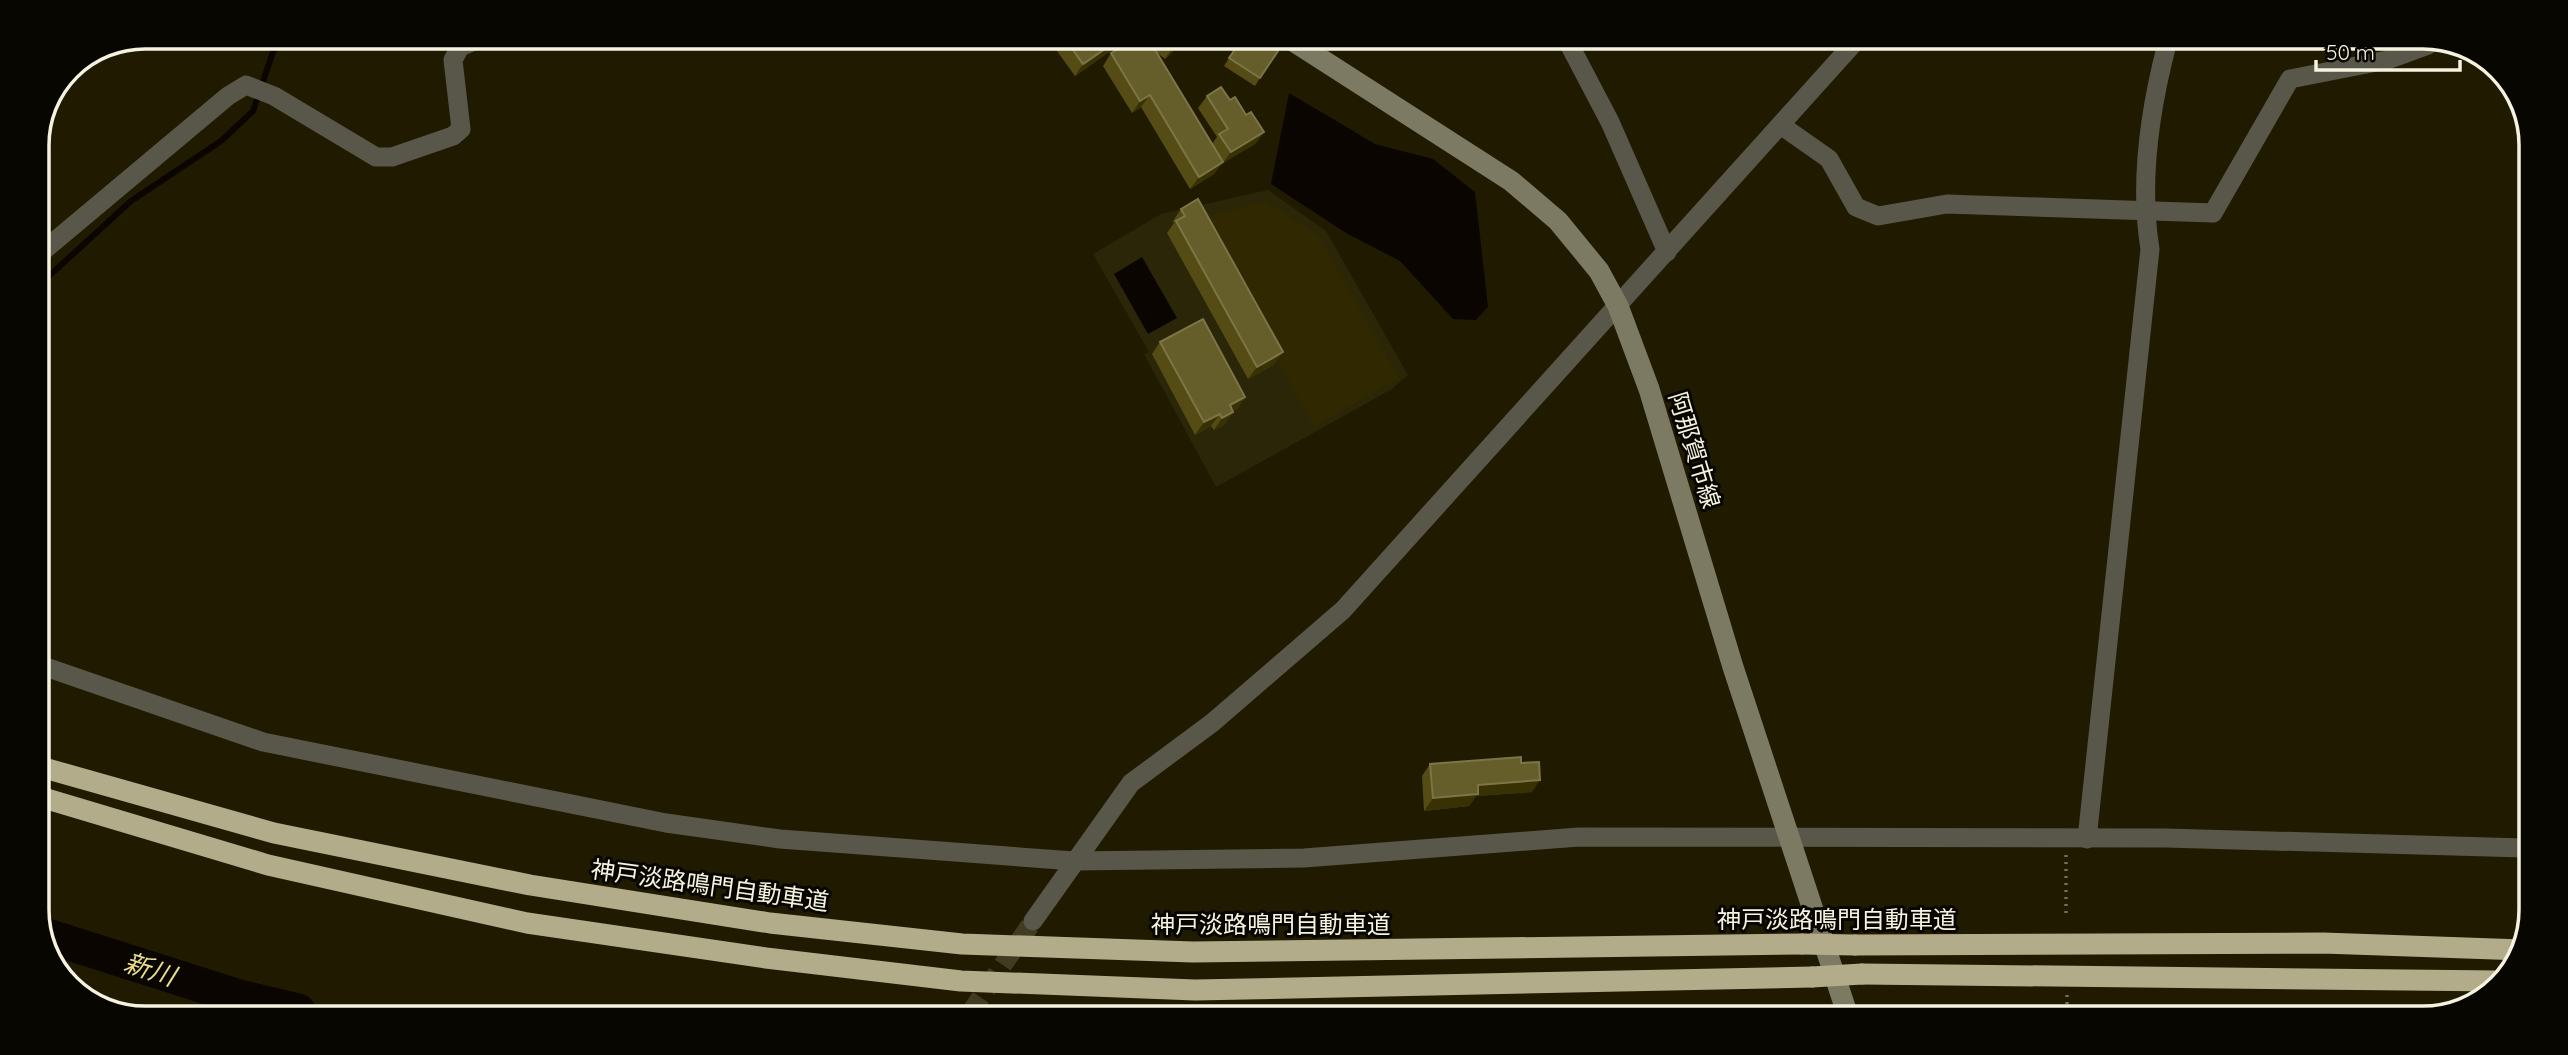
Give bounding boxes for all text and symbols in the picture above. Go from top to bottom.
scale bar [2316,28,2460,72]
text: 50 m [2326,39,2375,65]
street label: 阿那賀市線 [1663,388,1727,512]
street label: 神戸淡路鳴門自動車道 [589,853,831,917]
street label: 神戸淡路鳴門自動車道 [1717,904,1957,934]
street label: 神戸淡路鳴門自動車道 [1151,909,1391,939]
water label: 新川 [120,945,183,994]

